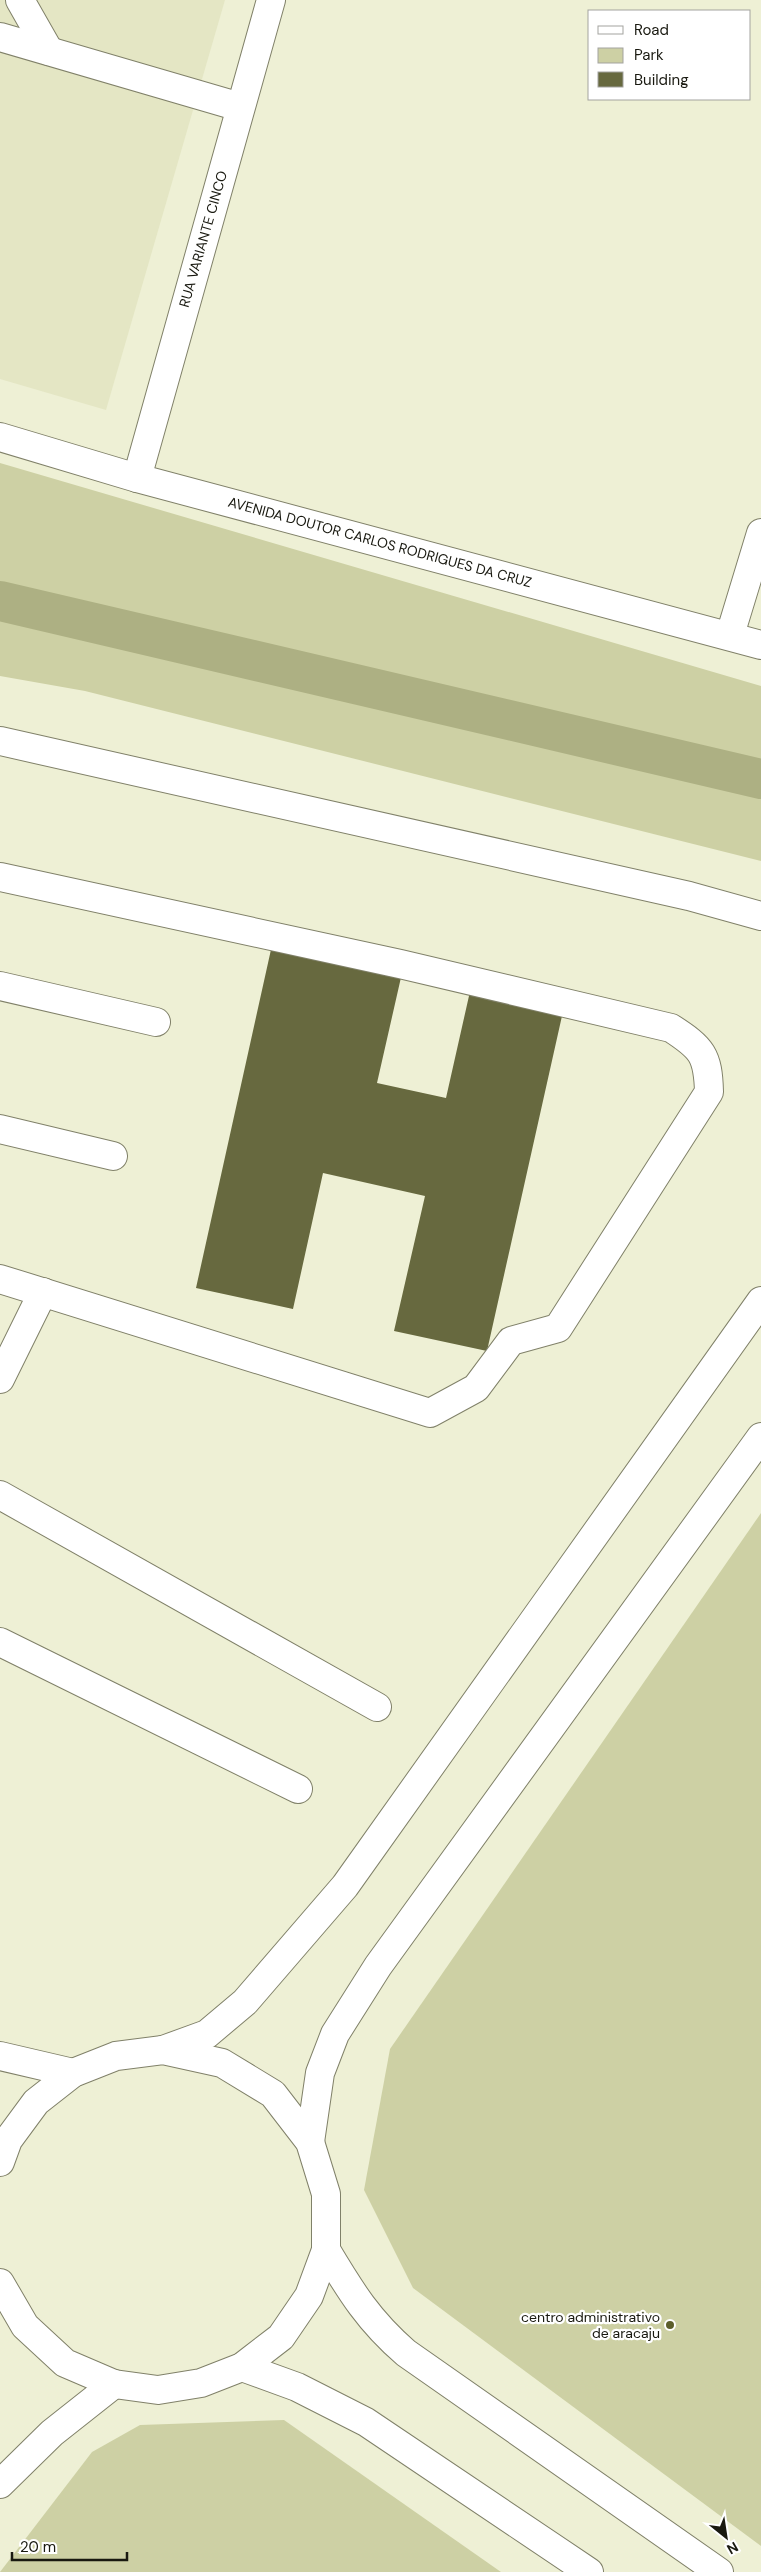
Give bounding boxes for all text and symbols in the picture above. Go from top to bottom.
legend [588,10,751,100]
text: Road [634,20,669,40]
text: Park [634,45,664,65]
text: Building [634,70,689,90]
street label: RUA VARIANTE CINCO [175,168,231,309]
street label: AVENIDA DOUTOR CARLOS RODRIGUES DA CRUZ [226,493,534,591]
place label: centro administrativo de aracaju [521,2308,660,2342]
marker: centro administrativo de aracaju [664,2319,676,2331]
north arrow [701,2512,751,2562]
scale bar [12,2530,128,2562]
text: 20 m [20,2537,56,2557]
text: N [724,2538,741,2559]

